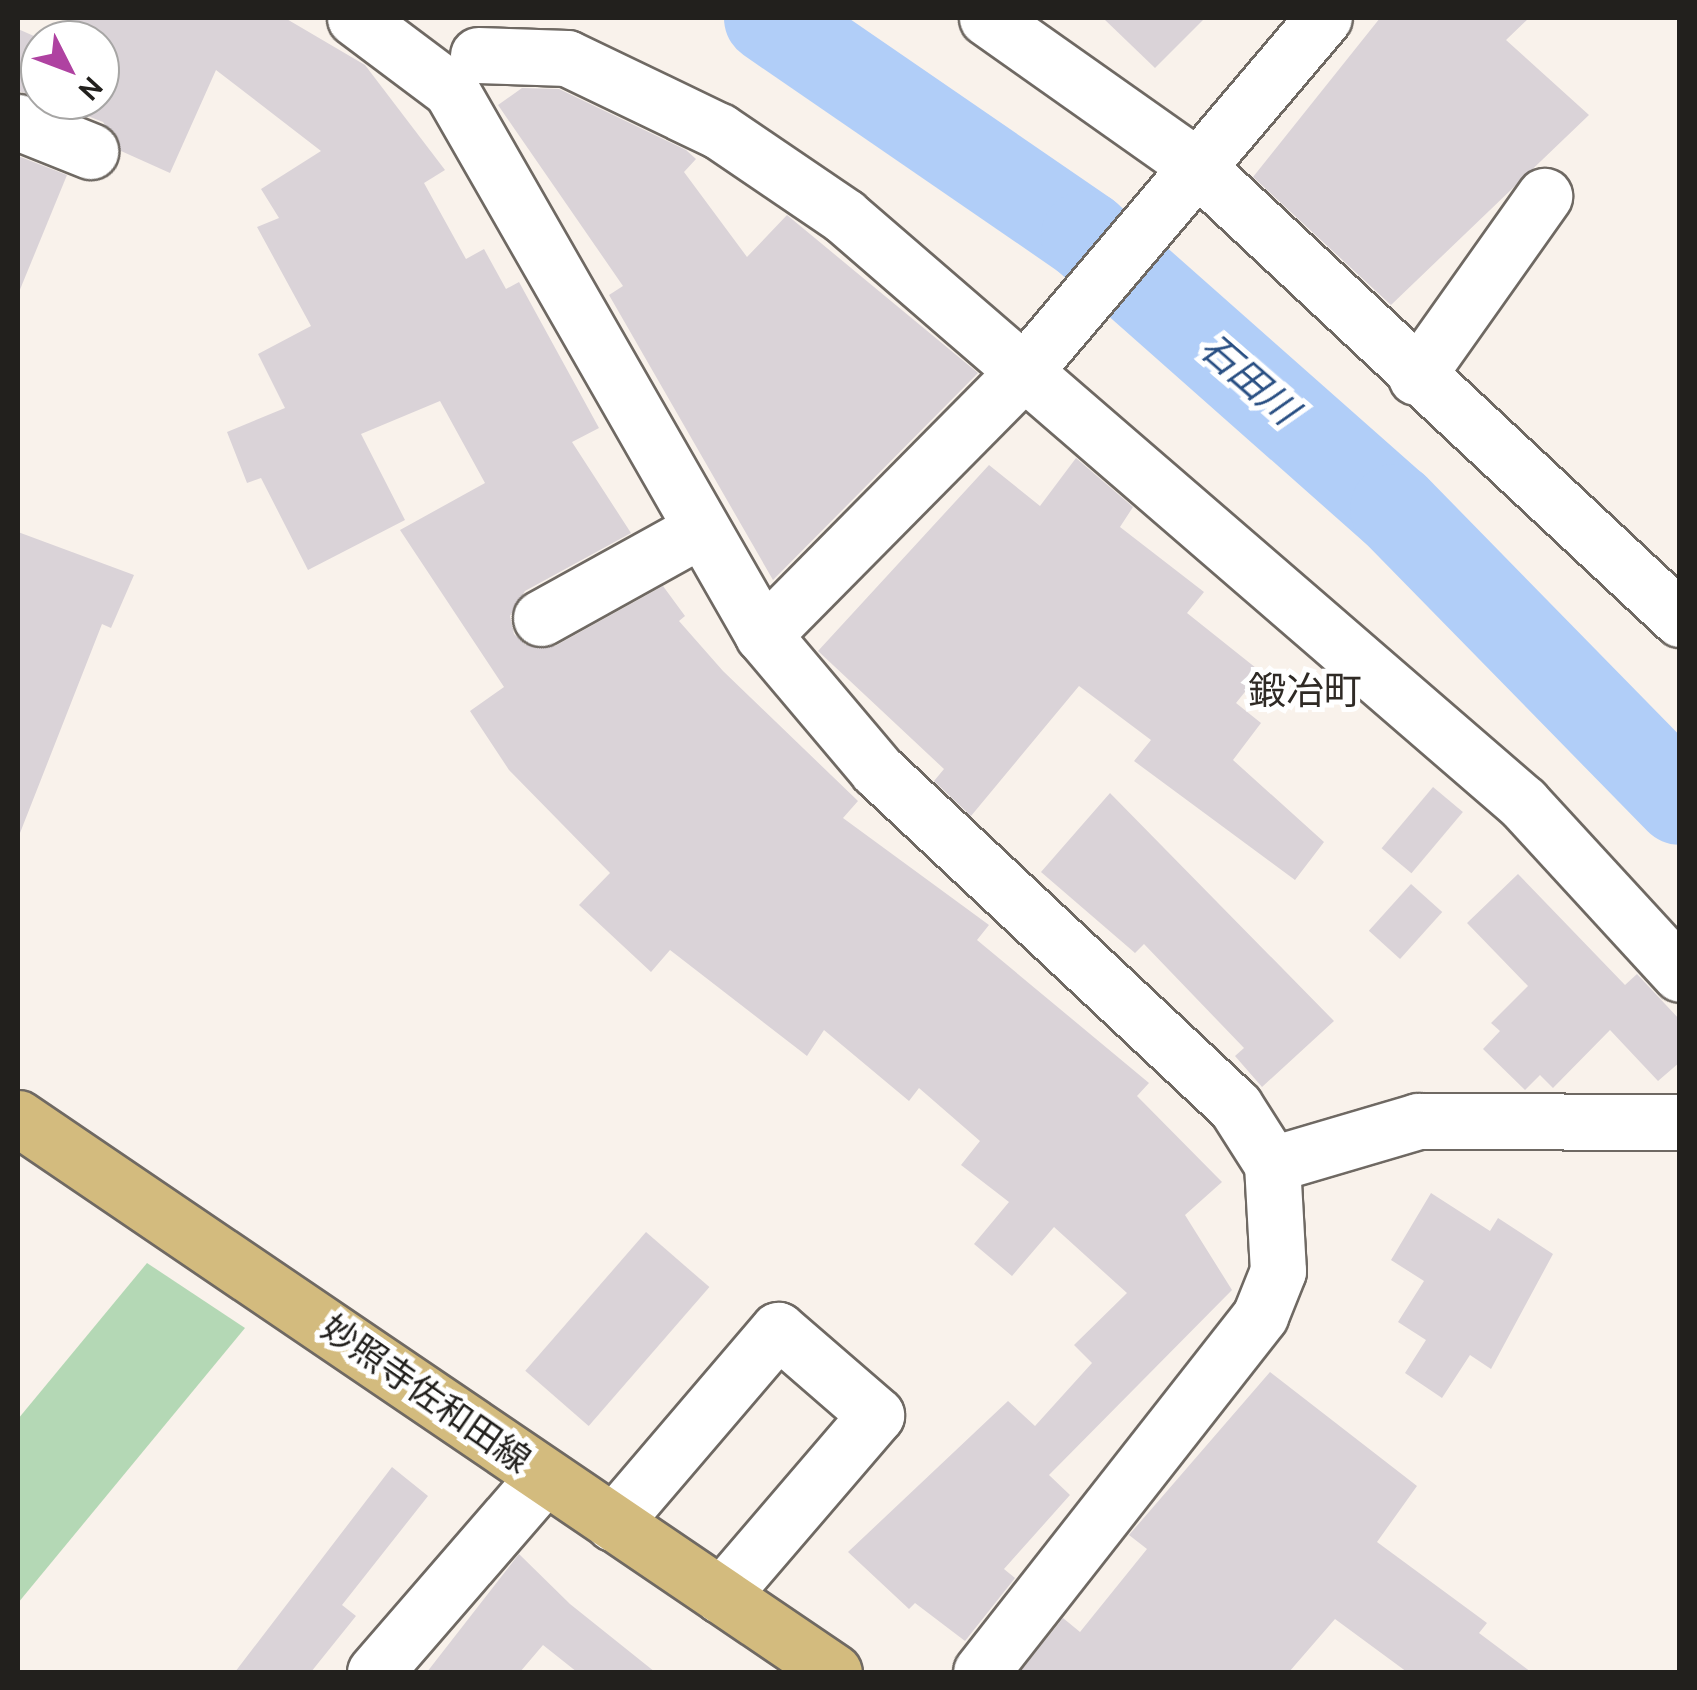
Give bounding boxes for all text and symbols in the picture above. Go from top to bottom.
north arrow [20,20,120,120]
text: N [72,70,110,107]
water label: 石田川 [1191,324,1307,434]
district label: 鍛冶町 [1248,668,1362,714]
street label: 妙照寺佐和田線 [314,1307,538,1481]

